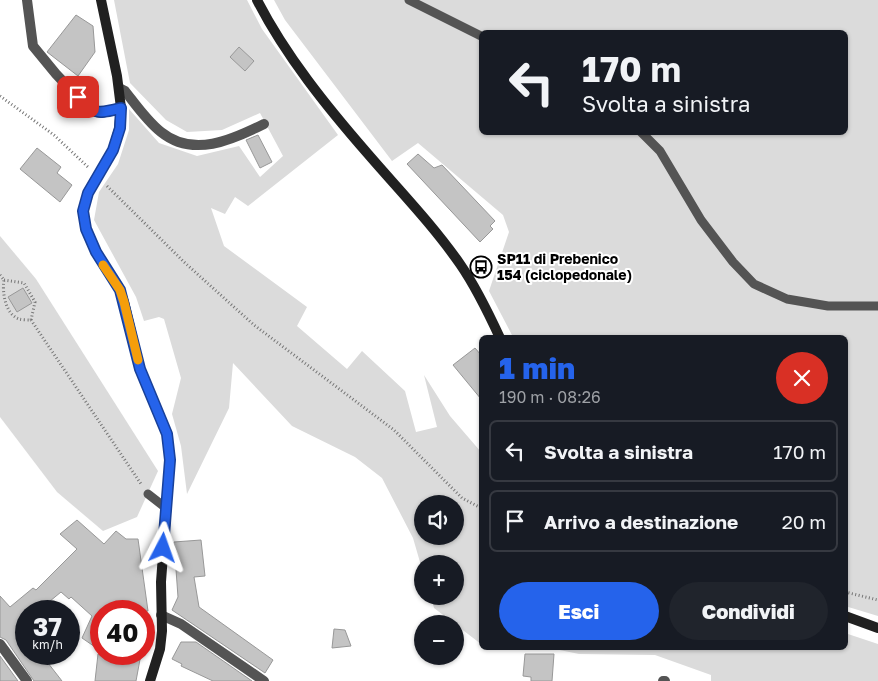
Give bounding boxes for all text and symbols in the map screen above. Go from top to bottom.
text: 170 m [582,48,681,90]
icon: left [499,50,564,115]
pin [57,76,99,118]
icon: arrive [64,83,92,111]
text: Svolta a sinistra [582,90,750,117]
place label: SP11 di Prebenico 154 (ciclopedonale) [497,250,632,283]
bus stop icon: SP11 di Prebenico 154 (ciclopedonale) [469,255,493,279]
text: 1 min [499,350,575,386]
button: close [776,352,828,404]
text: 190 m · 08:26 [499,387,601,407]
icon: left [501,437,529,465]
text: Svolta a sinistra [544,440,693,463]
text: 170 m [773,440,826,463]
map controls [414,495,464,665]
button: sound [414,495,464,545]
icon: arrive [501,507,529,535]
text: Arrivo a destinazione [544,510,738,533]
text: 20 m [782,510,826,533]
position arrow [136,521,188,573]
button: + [414,555,464,605]
button: Esci [499,582,659,640]
button: Condividi [669,582,828,640]
speed limit sign: 40 [90,600,155,665]
text: 37 [33,611,62,642]
button: − [414,615,464,665]
text: km/h [32,637,63,652]

